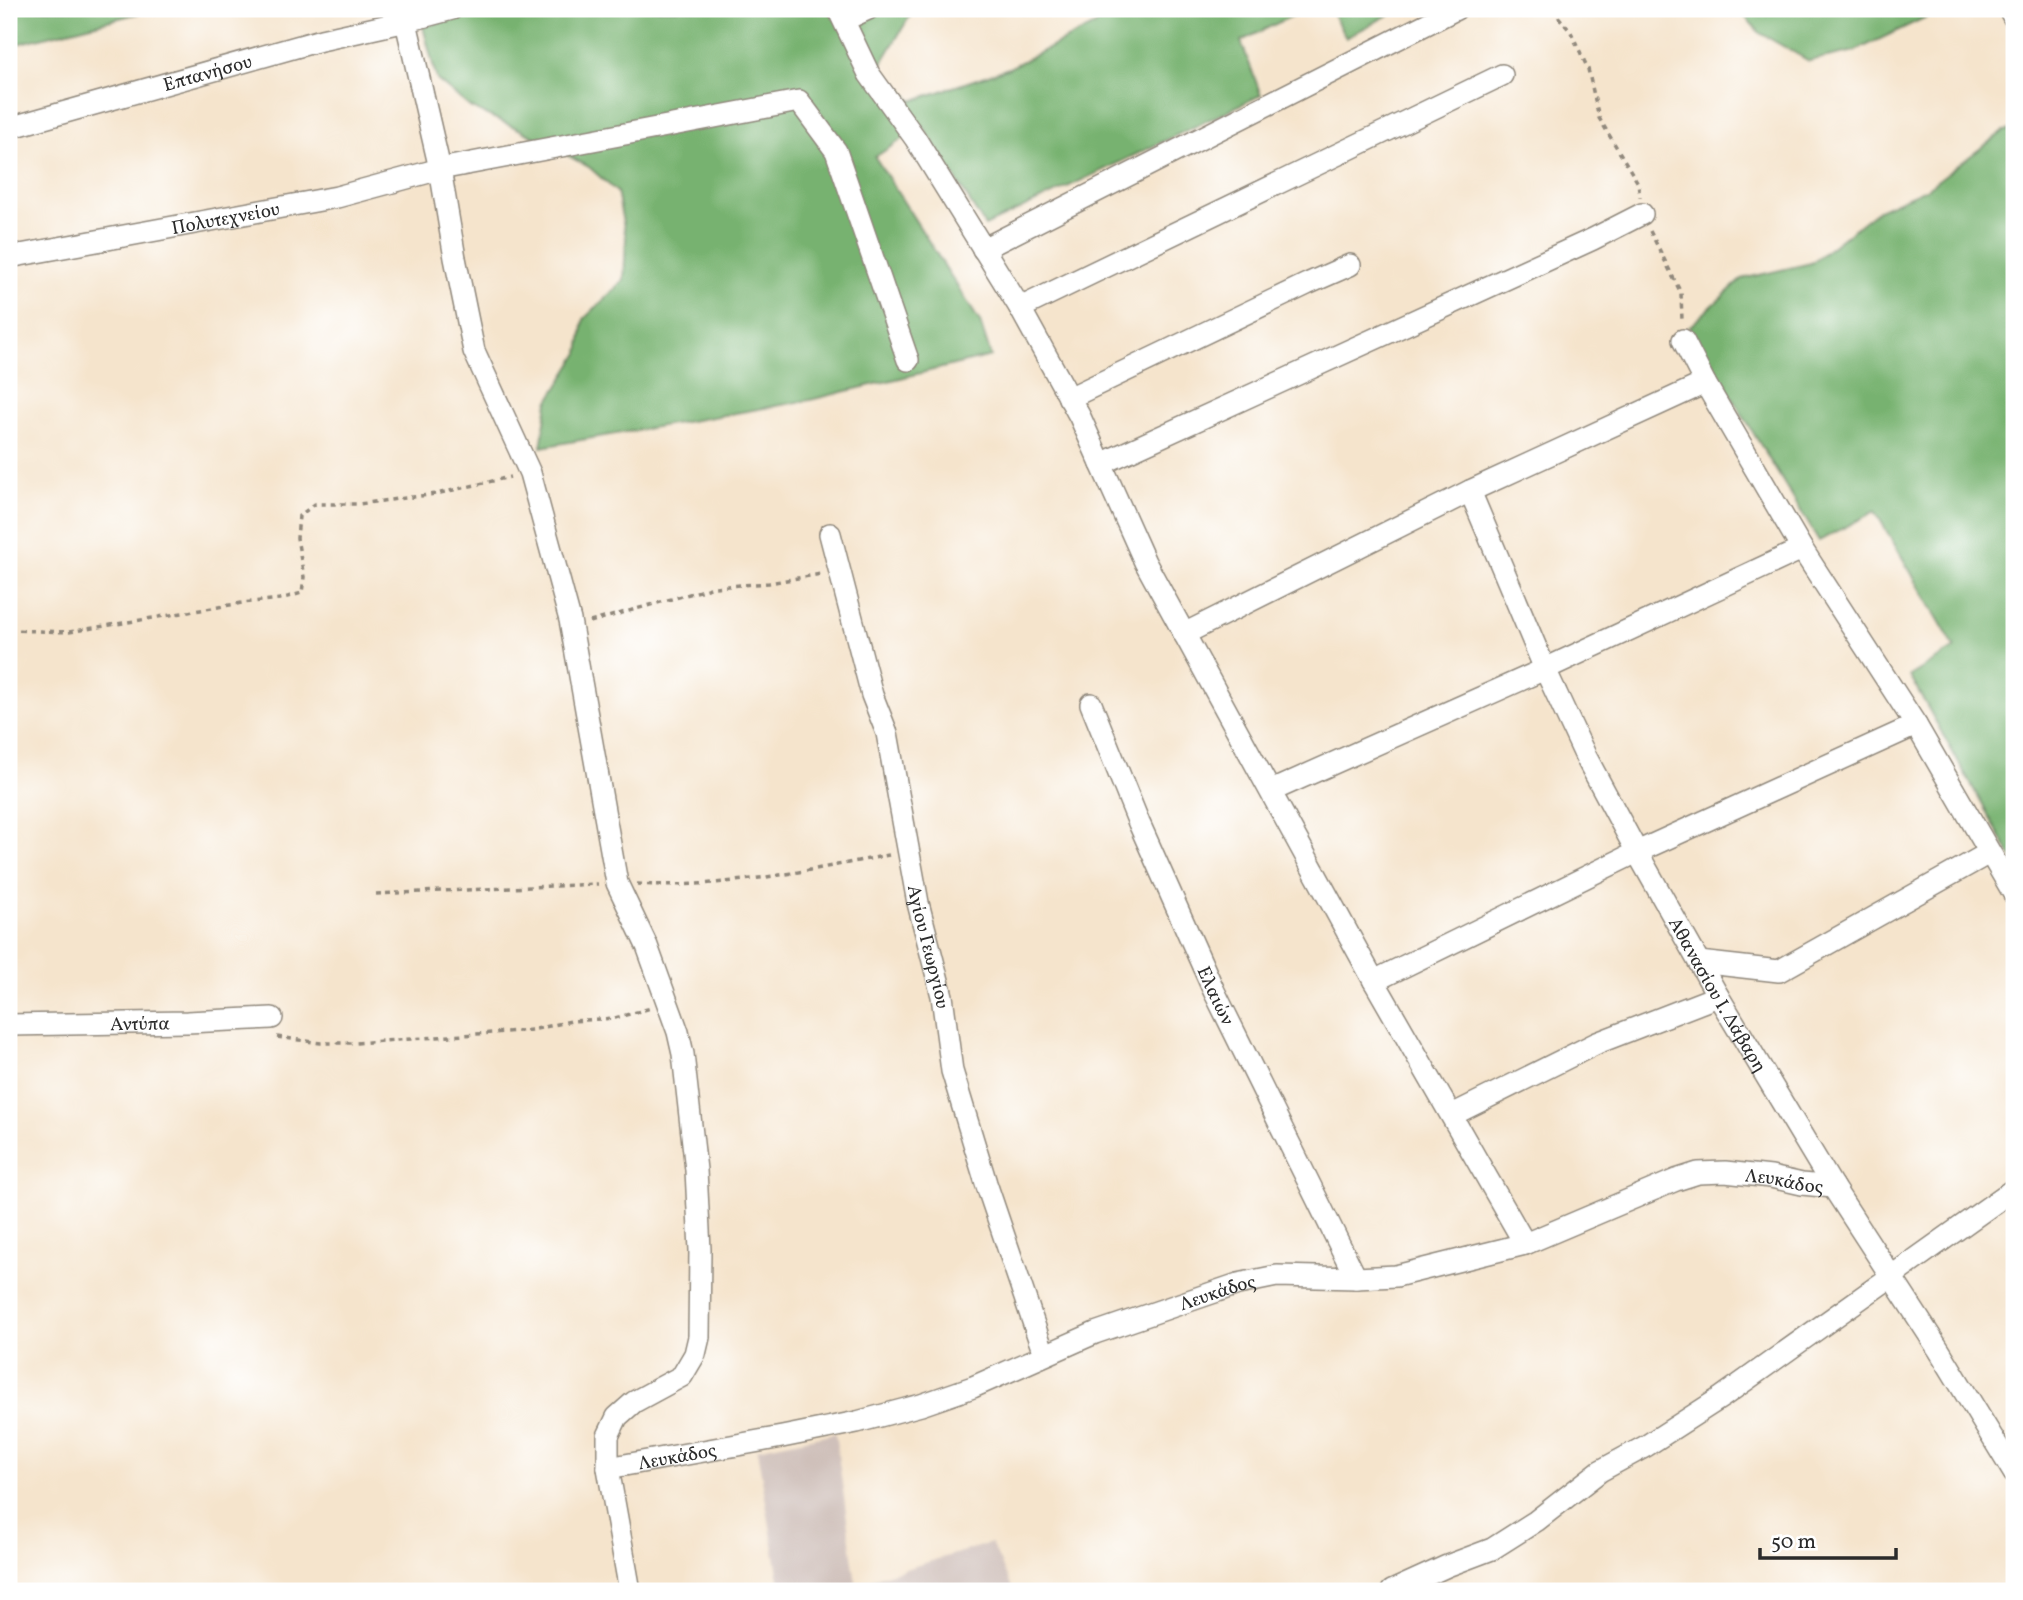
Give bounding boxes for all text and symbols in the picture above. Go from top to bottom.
street label: Επτανήσου [160,49,255,99]
street label: Πολυτεχνείου [169,197,282,242]
street label: Αγίου Γεωργίου [900,883,955,1010]
street label: Αθανασίου Ι. Δάβαρη [1661,913,1772,1078]
street label: Ελαιών [1190,963,1240,1030]
street label: Αντύπα [110,1011,171,1038]
street label: Λευκάδος [1744,1163,1825,1201]
street label: Λευκάδος [1176,1270,1258,1318]
street label: Λευκάδος [636,1438,719,1477]
scale bar [1760,1516,1897,1560]
text: 50 m [1771,1528,1816,1557]

